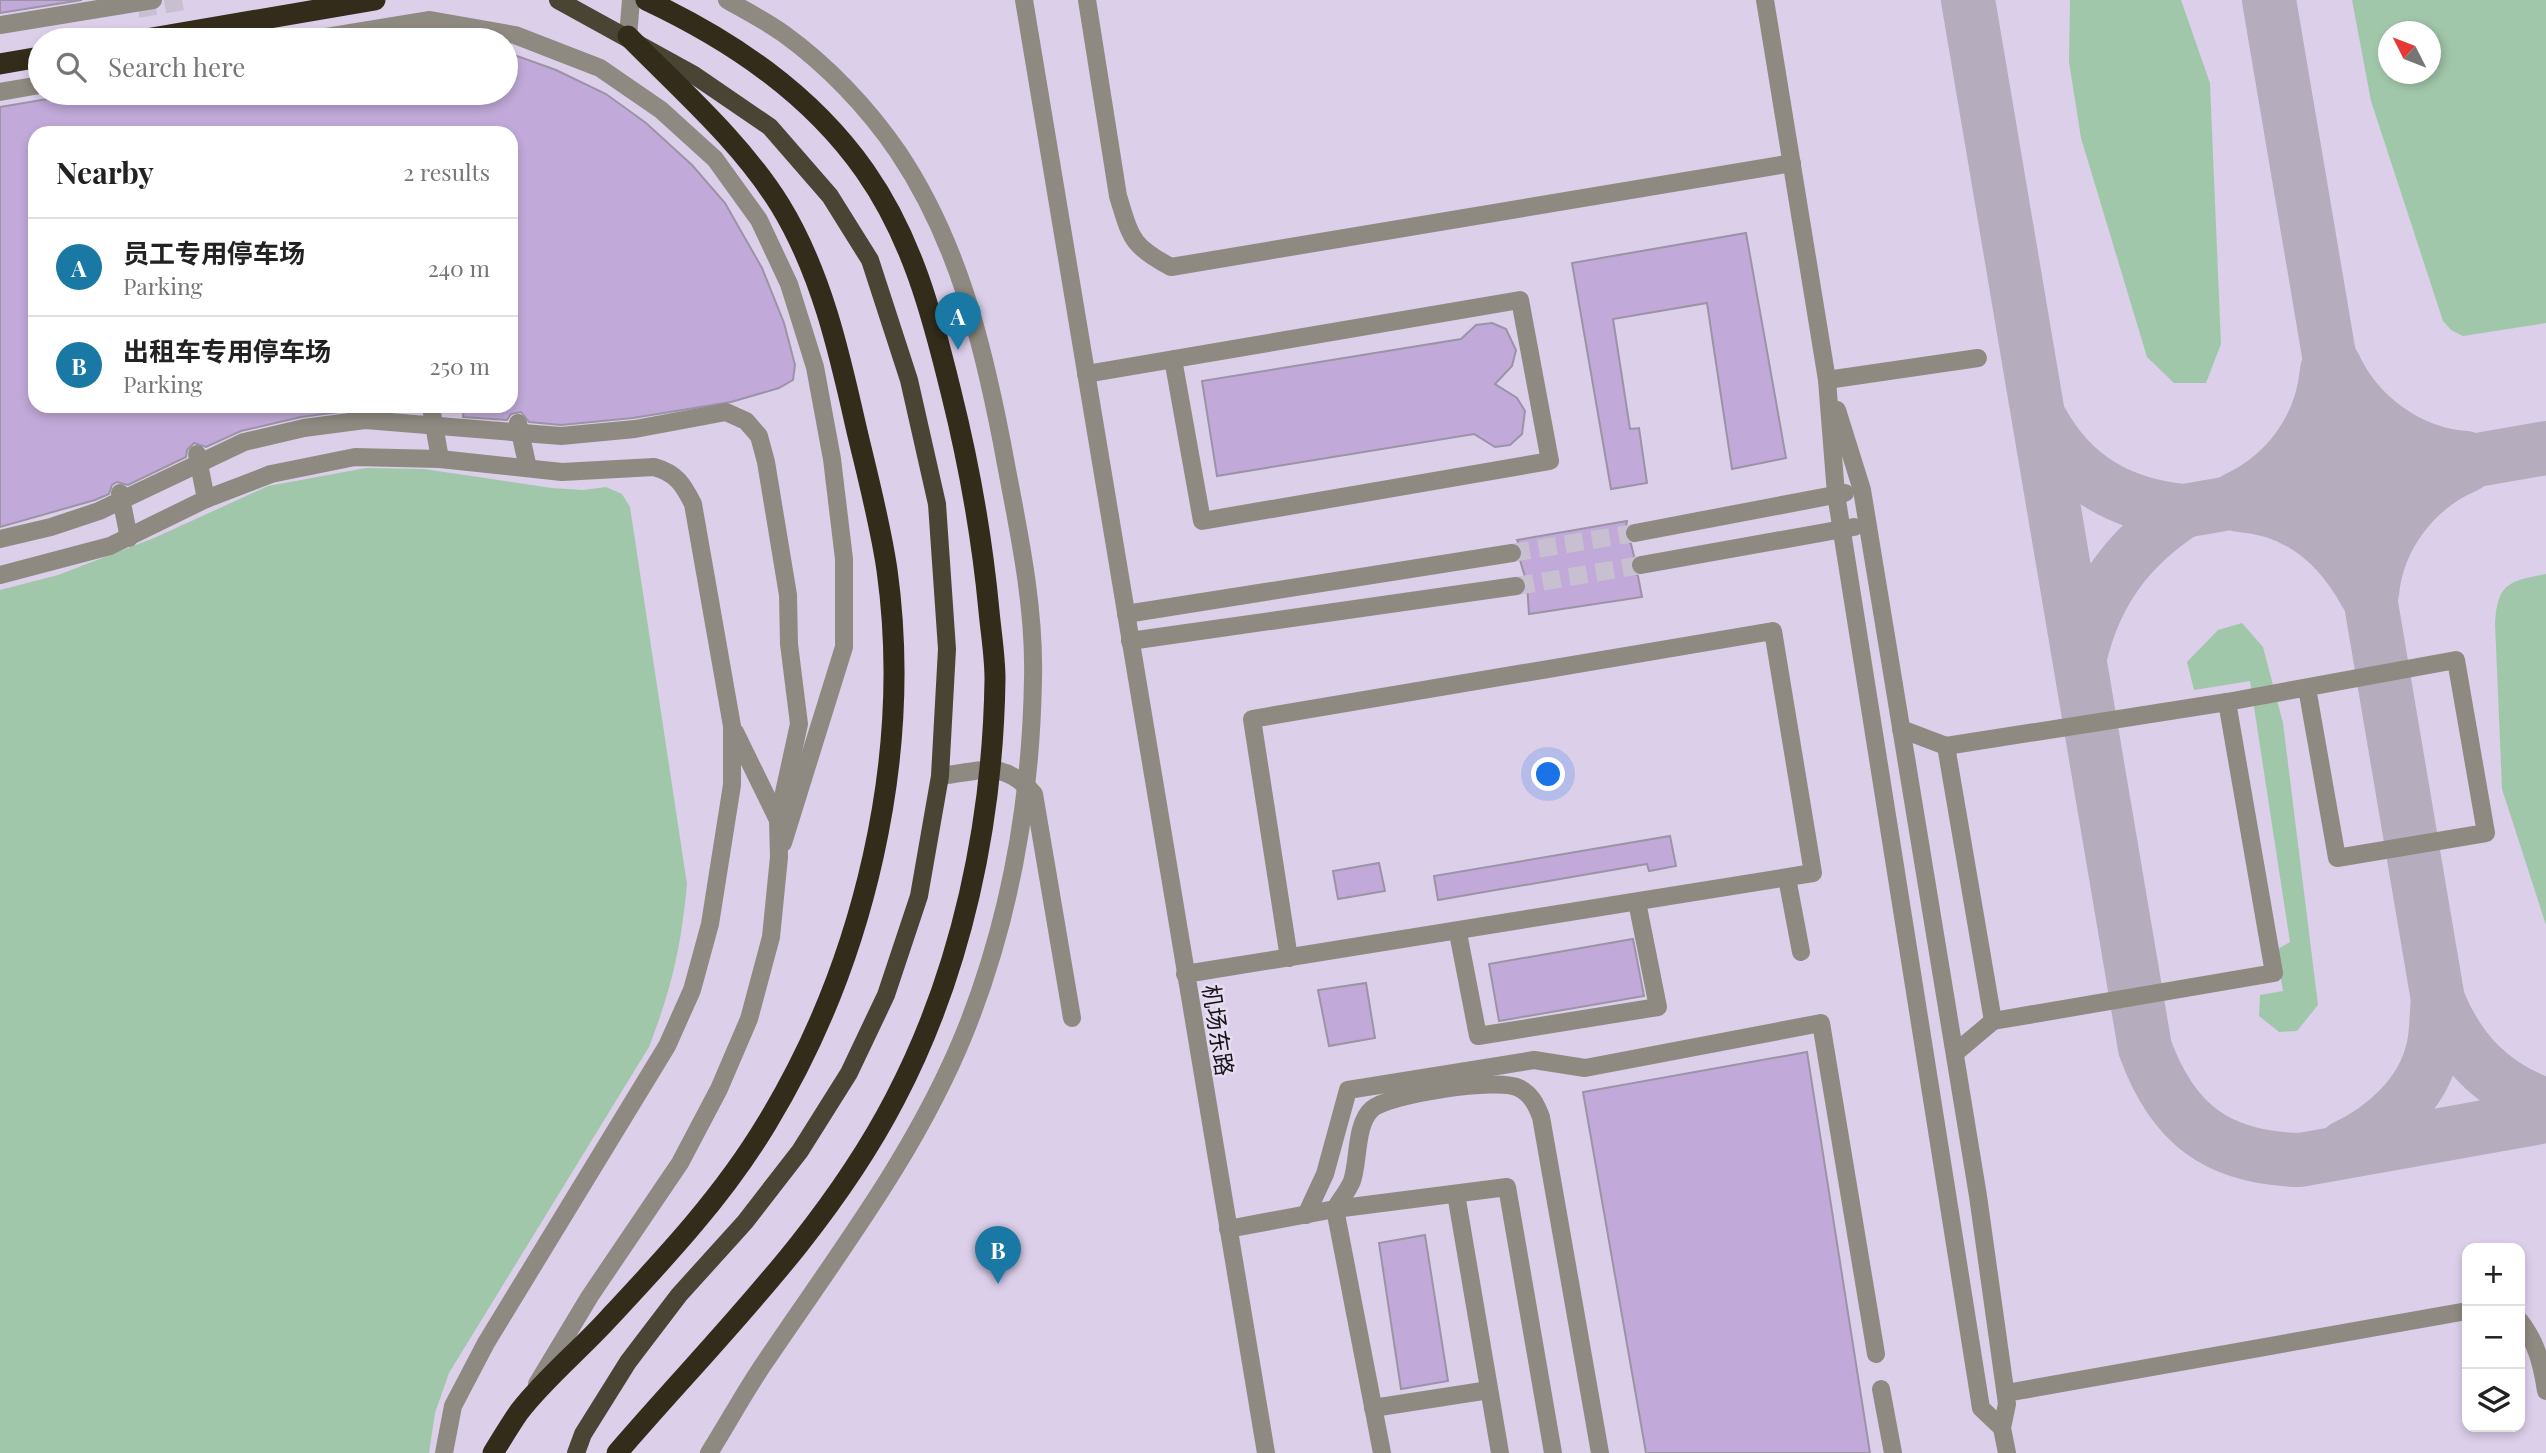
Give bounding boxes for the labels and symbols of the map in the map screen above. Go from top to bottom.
north arrow [2378,21,2441,84]
pin: A [935,292,981,350]
your location [1531,757,1565,791]
street label: 机场东路 [1196,982,1242,1078]
pin: B [975,1226,1021,1284]

